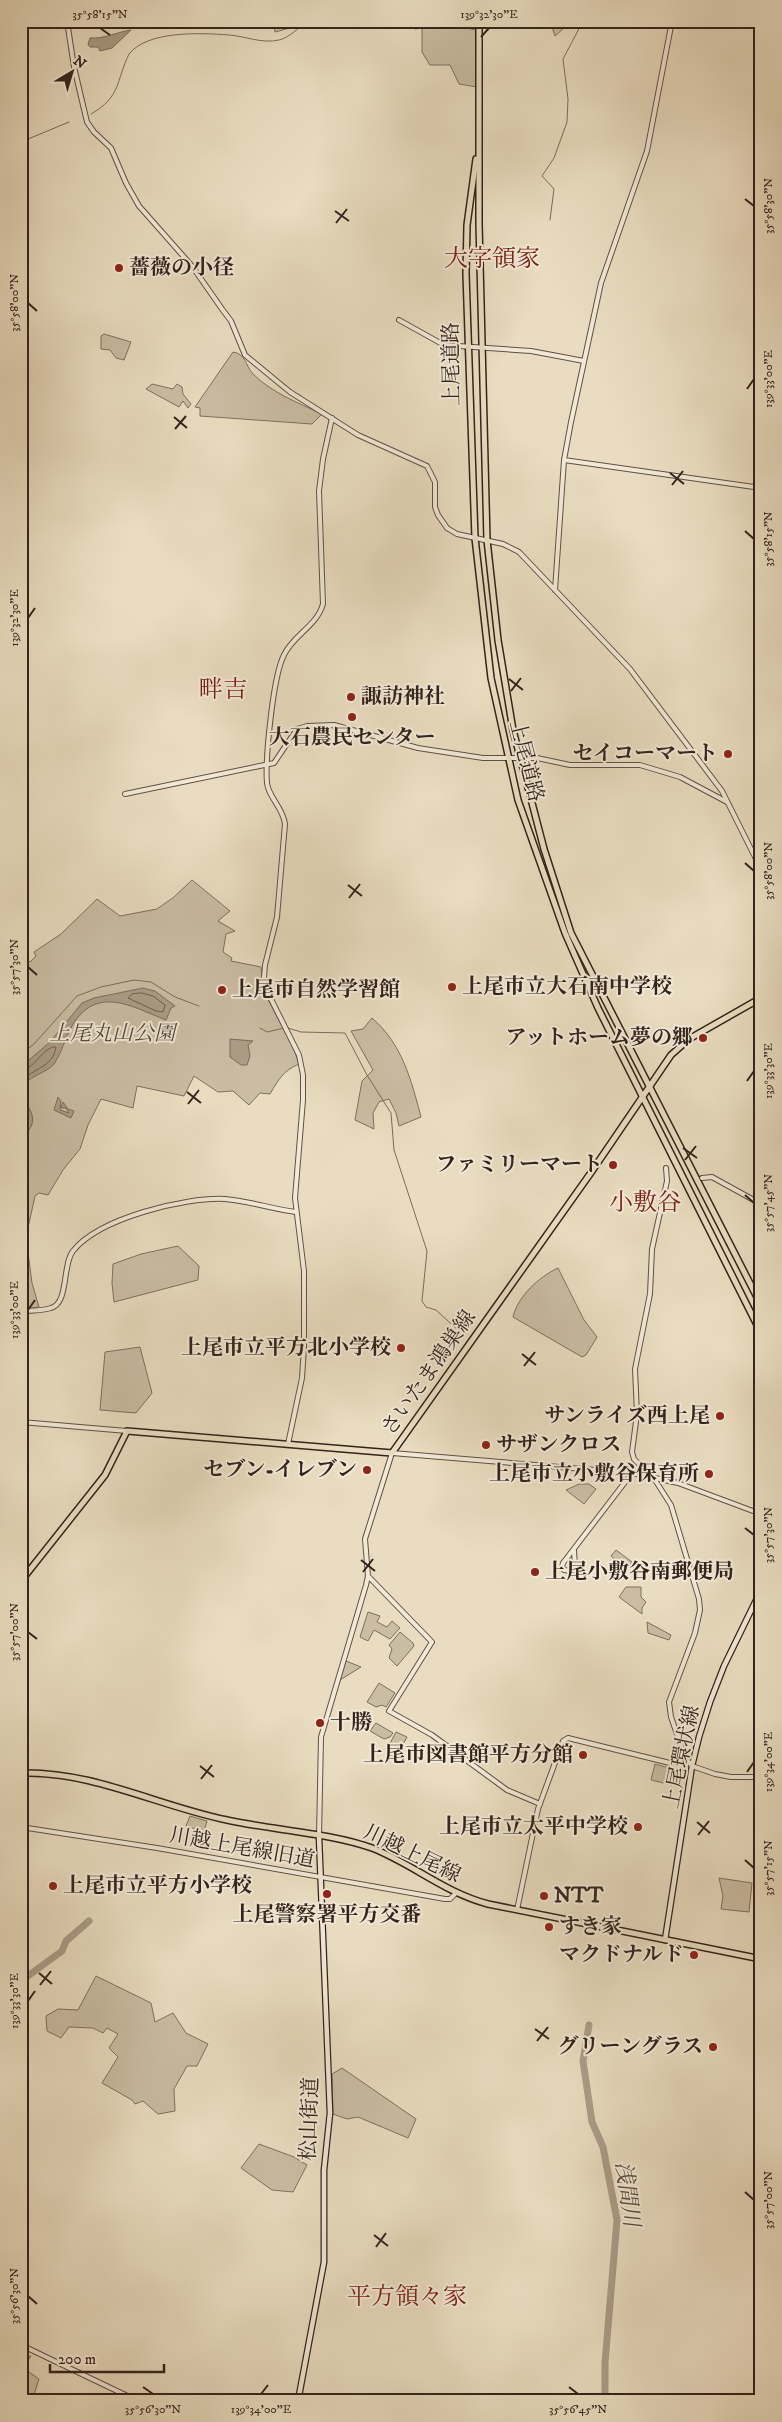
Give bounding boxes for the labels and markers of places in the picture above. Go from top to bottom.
place label: 薔薇の小径 [129,255,234,281]
marker: 薔薇の小径 [113,262,125,274]
place label: 諏訪神社 [361,684,445,710]
marker: 諏訪神社 [345,691,357,703]
marker: 大石農民センター [346,711,358,723]
place label: 大石農民センター [268,725,436,751]
place label: セイコーマート [572,741,718,767]
marker: セイコーマート [722,748,734,760]
place label: 上尾市立大石南中学校 [462,974,672,1000]
place label: 上尾市自然学習館 [232,977,400,1003]
marker: 上尾市立大石南中学校 [446,981,458,993]
marker: 上尾市自然学習館 [216,984,228,996]
place label: アットホーム夢の郷 [505,1025,693,1051]
marker: アットホーム夢の郷 [697,1032,709,1044]
place label: ファミリーマート [435,1152,603,1178]
marker: ファミリーマート [607,1159,619,1171]
place label: 上尾市立平方北小学校 [181,1335,391,1361]
marker: 上尾市立平方北小学校 [395,1342,407,1354]
place label: サンライズ西上尾 [544,1403,710,1429]
marker: サンライズ西上尾 [714,1410,726,1422]
place label: サザンクロス [496,1432,621,1458]
marker: サザンクロス [480,1439,492,1451]
place label: セブン-イレブン [203,1457,357,1483]
place label: 上尾市立小敷谷保育所 [489,1461,699,1487]
marker: セブン-イレブン [361,1464,373,1476]
marker: 上尾市立小敷谷保育所 [703,1468,715,1480]
place label: 上尾小敷谷南郵便局 [545,1559,734,1585]
marker: 上尾小敷谷南郵便局 [529,1566,541,1578]
place label: 十勝 [330,1710,372,1736]
marker: 十勝 [314,1717,326,1729]
place label: 上尾市図書館平方分館 [363,1742,573,1768]
marker: 上尾市図書館平方分館 [577,1749,589,1761]
place label: 上尾市立太平中学校 [439,1814,628,1840]
marker: 上尾市立太平中学校 [632,1821,644,1833]
place label: 上尾市立平方小学校 [63,1873,252,1899]
marker: 上尾市立平方小学校 [47,1880,59,1892]
place label: NTT [554,1883,605,1909]
marker: 上尾警察署平方交番 [321,1888,333,1900]
marker: NTT [538,1890,550,1902]
place label: 上尾警察署平方交番 [233,1902,422,1928]
place label: すき家 [559,1914,622,1940]
marker: すき家 [543,1921,555,1933]
place label: マクドナルド [559,1942,684,1968]
marker: マクドナルド [688,1949,700,1961]
place label: グリーングラス [557,2034,703,2060]
marker: グリーングラス [707,2041,719,2053]

